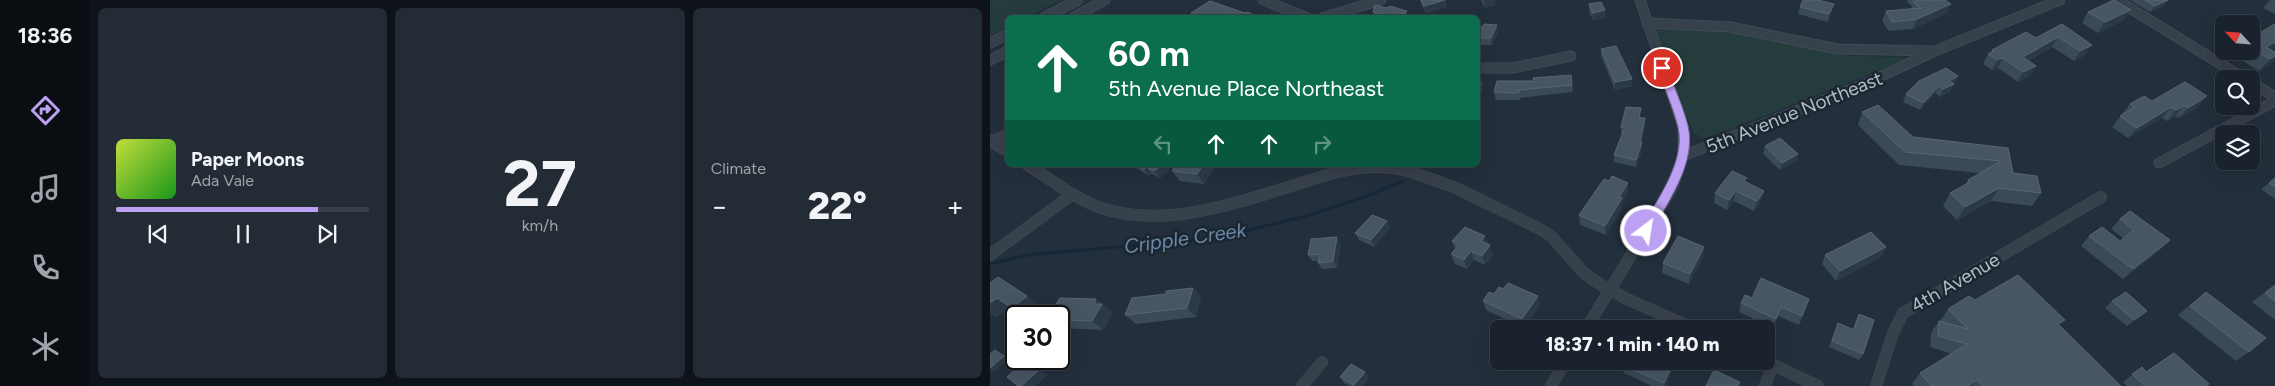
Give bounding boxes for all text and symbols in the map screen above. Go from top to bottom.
north arrow [2215,15,2260,60]
map controls [2215,15,2260,170]
text: 18:36 [18,22,72,49]
text: 60 m [1108,33,1190,75]
icon: ahead [1025,35,1090,100]
pin [1641,47,1683,89]
icon: arrive [1648,54,1676,82]
street label: 5th Avenue Northeast [1703,67,1886,158]
button: search [2215,70,2260,115]
text: 5th Avenue Place Northeast [1108,75,1384,102]
icon: directions [28,93,63,128]
button: layers [2215,125,2260,170]
icon: left [1149,130,1177,158]
icon: ahead [1202,130,1230,158]
icon: ahead [1255,130,1283,158]
icon: right [1308,130,1336,158]
text: 27 [503,144,577,222]
text: Paper Moons [191,148,304,171]
text: Climate [711,159,766,178]
icon: music [28,171,63,206]
text: Ada Vale [191,171,254,190]
text: 22° [808,183,867,229]
text: − [711,189,728,223]
text: + [947,189,964,223]
position arrow [1619,204,1671,256]
text: km/h [522,216,558,235]
water label: Cripple Creek [1123,217,1249,258]
icon: previous [144,220,172,248]
icon: pause [229,220,257,248]
icon: next [313,220,341,248]
street label: 4th Avenue [1907,248,2004,317]
icon: phone [28,250,63,285]
speed limit sign: 30 [1005,305,1070,370]
icon: climate [28,329,63,364]
text: 18:37 · 1 min · 140 m [1545,333,1720,356]

